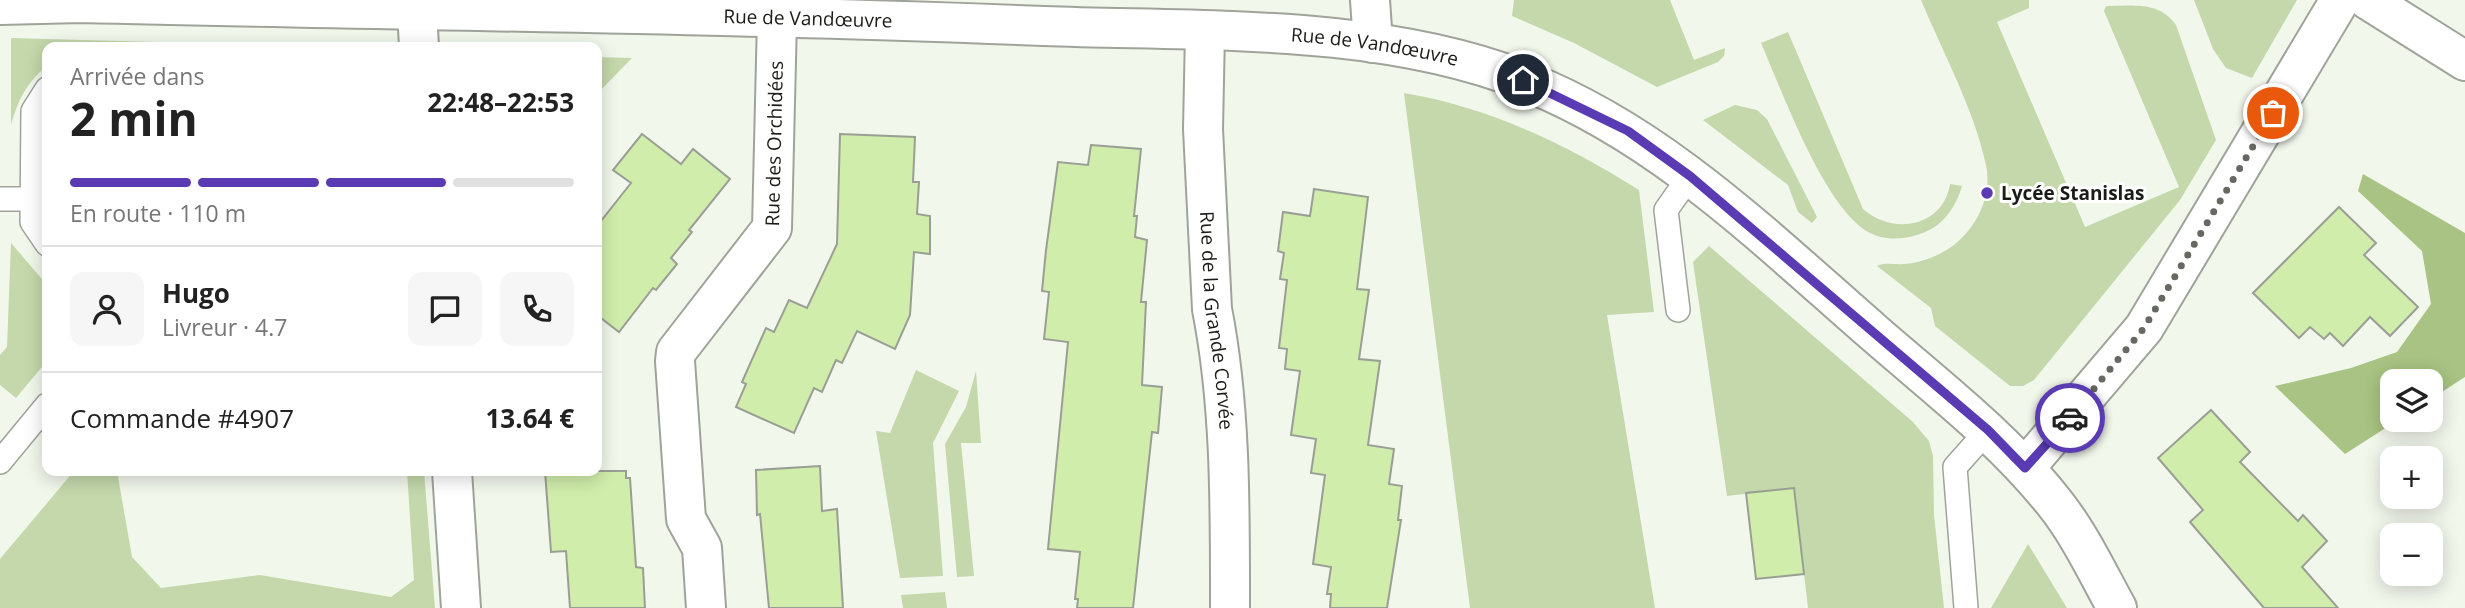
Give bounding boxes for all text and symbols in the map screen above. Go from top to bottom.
street label: Rue de Vandœuvre [723,3,893,34]
street label: Rue de Vandœuvre [1290,21,1461,72]
pin [1493,50,1553,110]
text: Arrivée dans [70,60,204,92]
street label: Rue des Orchidées [759,61,789,227]
icon: home [1504,61,1542,99]
pin [2243,83,2303,143]
text: 22:48–22:53 [427,84,574,120]
text: 2 min [70,87,198,149]
icon: bag [2254,94,2292,132]
place label: Lycée Stanislas [2001,180,2144,206]
marker: Lycée Stanislas [1979,185,1995,201]
text: En route · 110 m [70,197,246,229]
street label: Rue de la Grande Corvée [1194,210,1240,430]
button: person [70,272,144,346]
button: chat [408,272,482,346]
button: phone [500,272,574,346]
text: Hugo [162,275,230,311]
text: Livreur · 4.7 [162,311,287,343]
map controls [2380,369,2443,586]
button: layers [2380,369,2443,432]
courier [2035,383,2105,453]
icon: car [2051,399,2089,437]
text: Commande #4907 [70,400,294,436]
text: 13.64 € [486,400,574,436]
button: + [2380,446,2443,509]
button: − [2380,523,2443,586]

